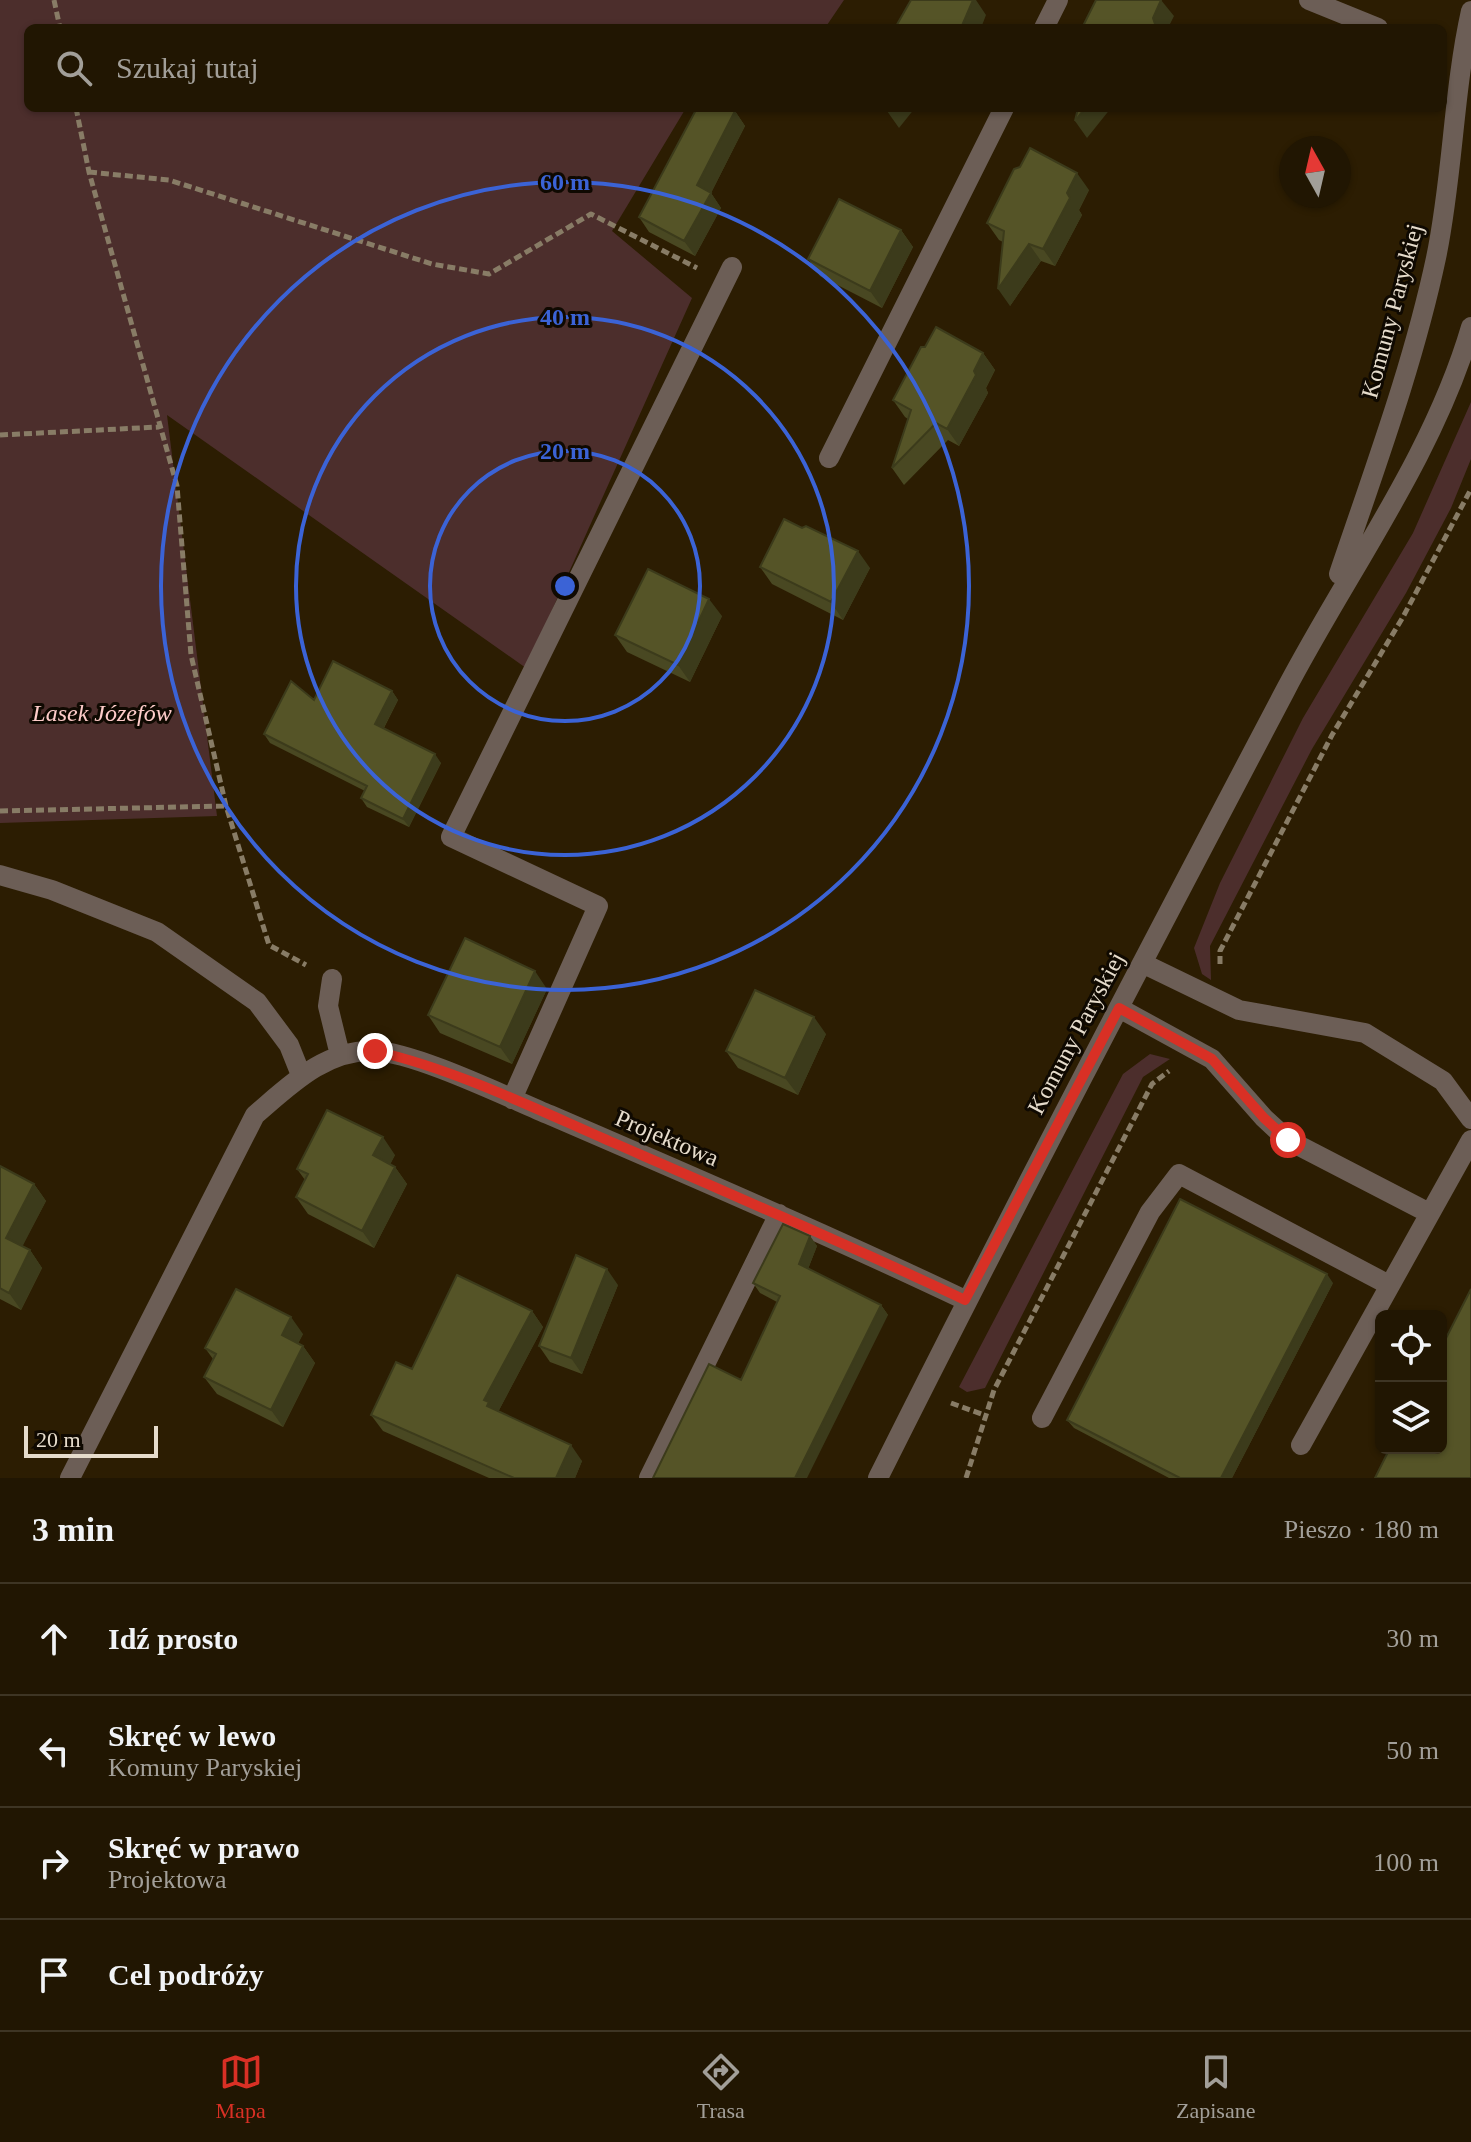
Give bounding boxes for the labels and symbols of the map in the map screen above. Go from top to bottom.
north arrow [1279,136,1351,208]
text: 60 m [540,169,590,195]
street label: Komuny Paryskiej [1356,221,1428,401]
text: 40 m [540,304,590,330]
text: 20 m [540,438,590,464]
centre of rings [551,572,579,600]
park label: Lasek Józefów [31,700,172,726]
street label: Komuny Paryskiej [1022,948,1130,1118]
route end [357,1033,393,1069]
street label: Projektowa [612,1105,723,1171]
route start [1270,1122,1306,1158]
scale bar [24,1422,158,1458]

